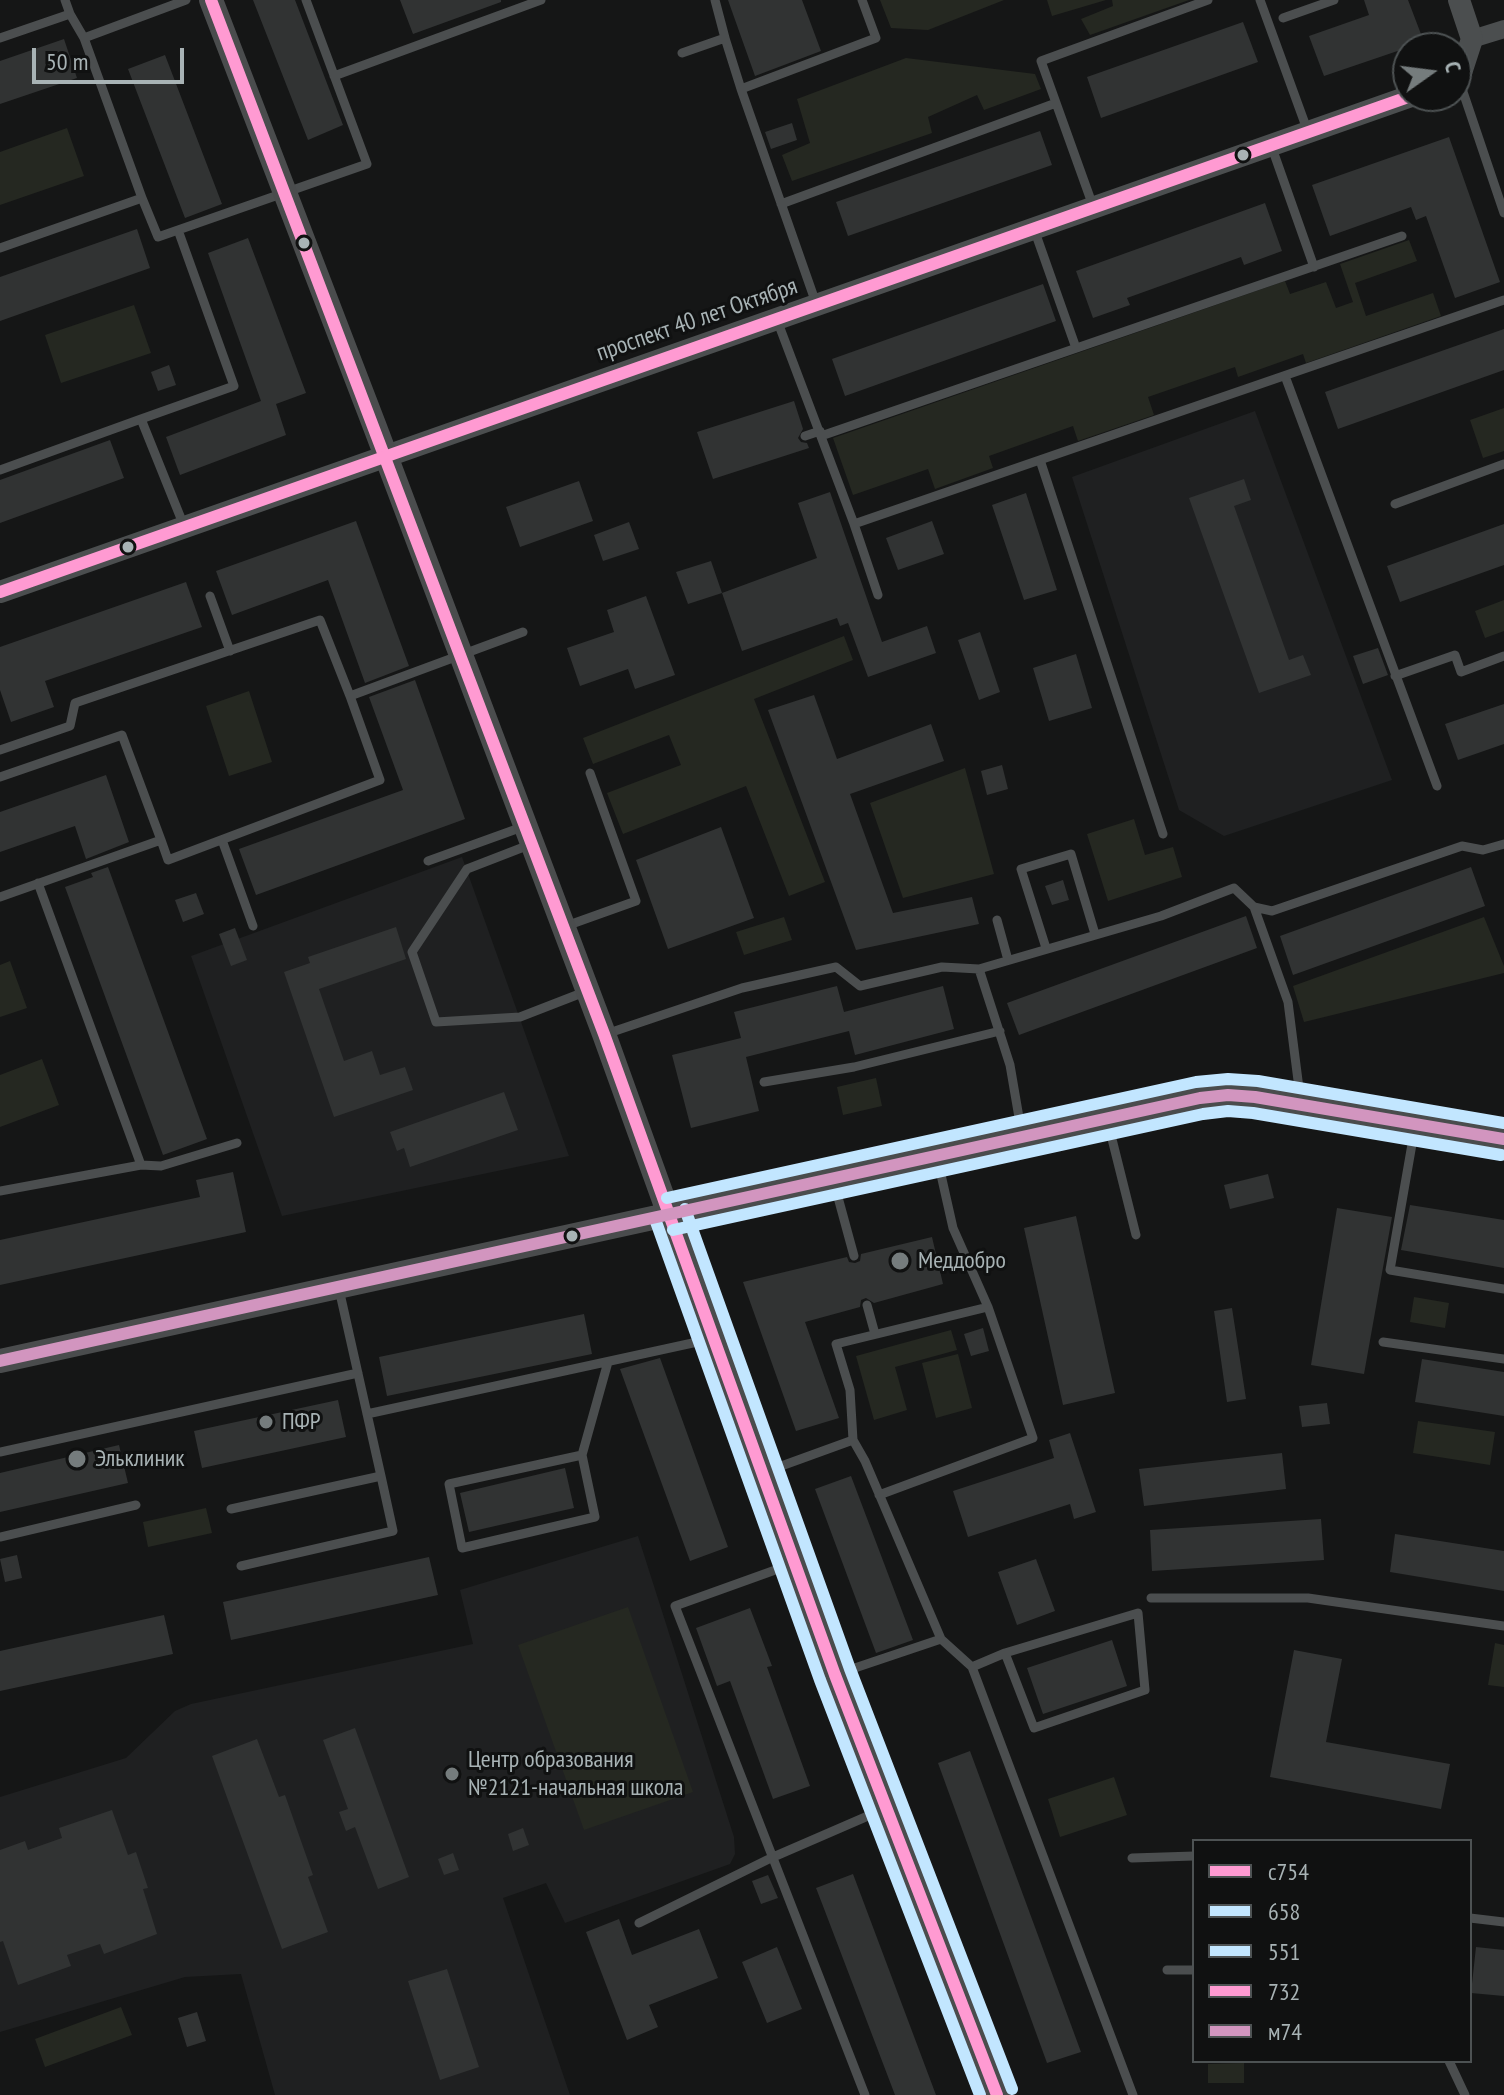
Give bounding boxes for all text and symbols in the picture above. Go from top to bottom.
scale bar [36,32,188,82]
north arrow [1392,32,1472,112]
text: 50 m [46,46,88,77]
text: С [1439,58,1468,75]
unlabelled marker [1235,147,1251,163]
unlabelled marker [296,235,312,251]
street label: проспект 40 лет Октября [593,272,801,368]
unlabelled marker [120,539,136,555]
unlabelled marker [564,1228,580,1244]
place label: Меддобро [918,1247,1006,1275]
marker: Меддобро [889,1250,911,1272]
place label: ПФР [282,1408,321,1436]
marker: ПФР [257,1413,275,1431]
place label: Эльклиник [95,1445,185,1473]
marker: Эльклиник [66,1448,88,1470]
place label: Центр образования №2121-начальная школа [468,1746,683,1802]
marker: Центр образования №2121-начальная школа [443,1765,461,1783]
legend [1192,1839,1472,2063]
text: с754 [1268,1856,1309,1887]
text: 658 [1268,1896,1300,1927]
text: 551 [1268,1936,1300,1967]
text: 732 [1268,1976,1300,2007]
text: м74 [1268,2016,1302,2047]

